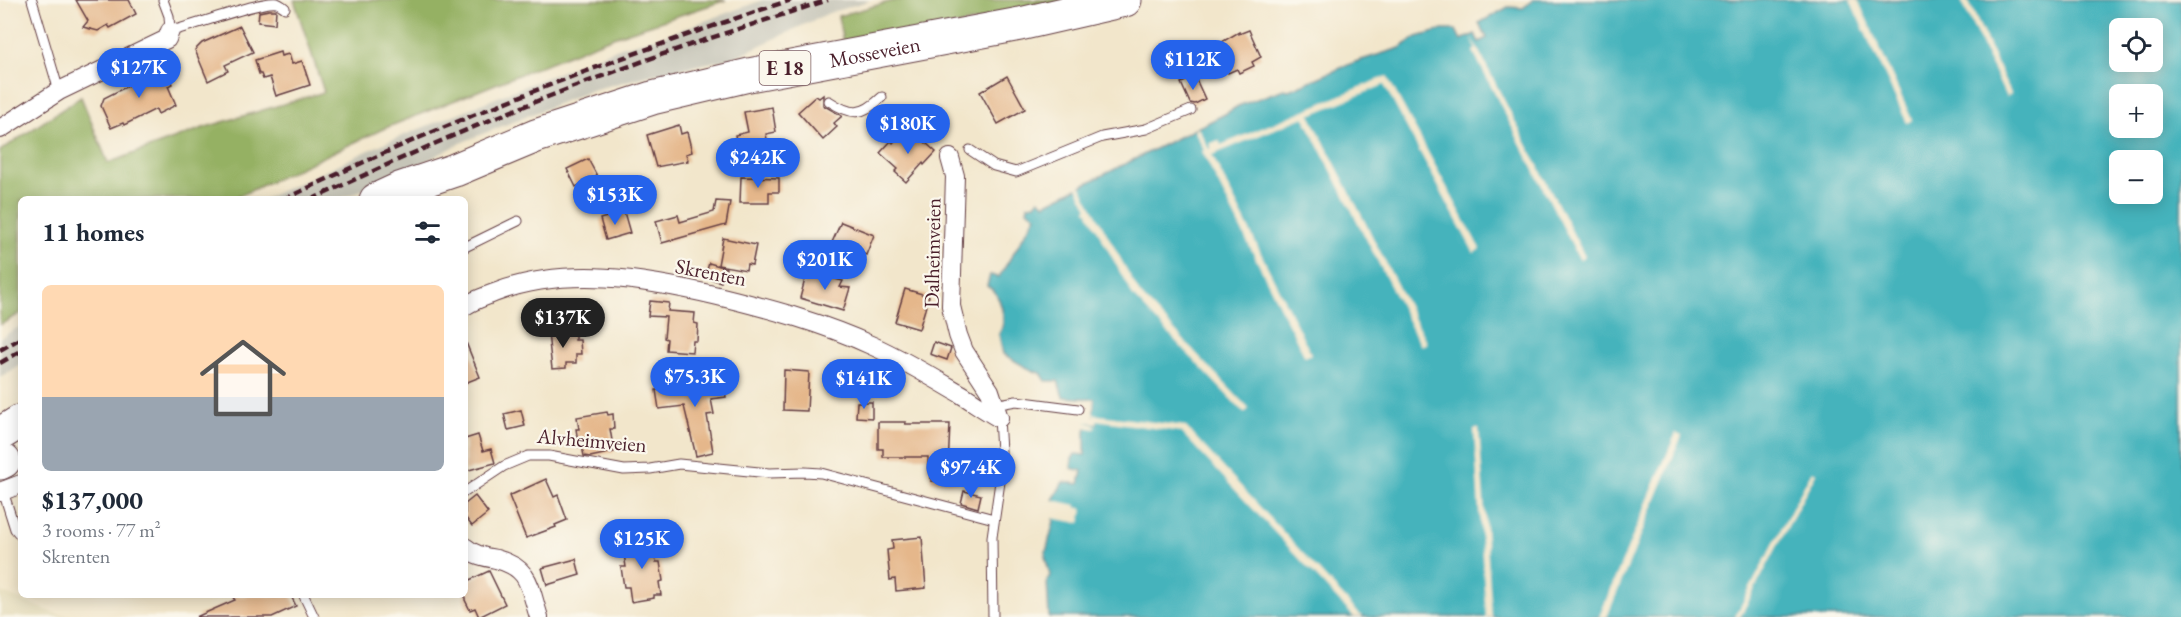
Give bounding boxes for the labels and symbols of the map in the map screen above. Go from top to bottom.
street label: Mosseveien [827,30,922,73]
pin: $112K [1151,40,1235,91]
pin: $127K [97,48,181,99]
road number: E 18 [760,51,810,85]
pin: $180K [866,104,950,155]
pin: $242K [716,138,800,189]
pin: $153K [573,175,657,226]
street label: Dalheimveien [918,198,946,308]
pin: $201K [783,240,867,291]
street label: Skrenten [673,252,749,292]
pin: $137K [521,298,605,349]
pin: $75.3K [646,357,744,408]
pin: $141K [822,359,906,410]
street label: Alvheimveien [535,422,648,458]
pin: $97.4K [922,448,1020,499]
pin: $125K [600,519,684,570]

